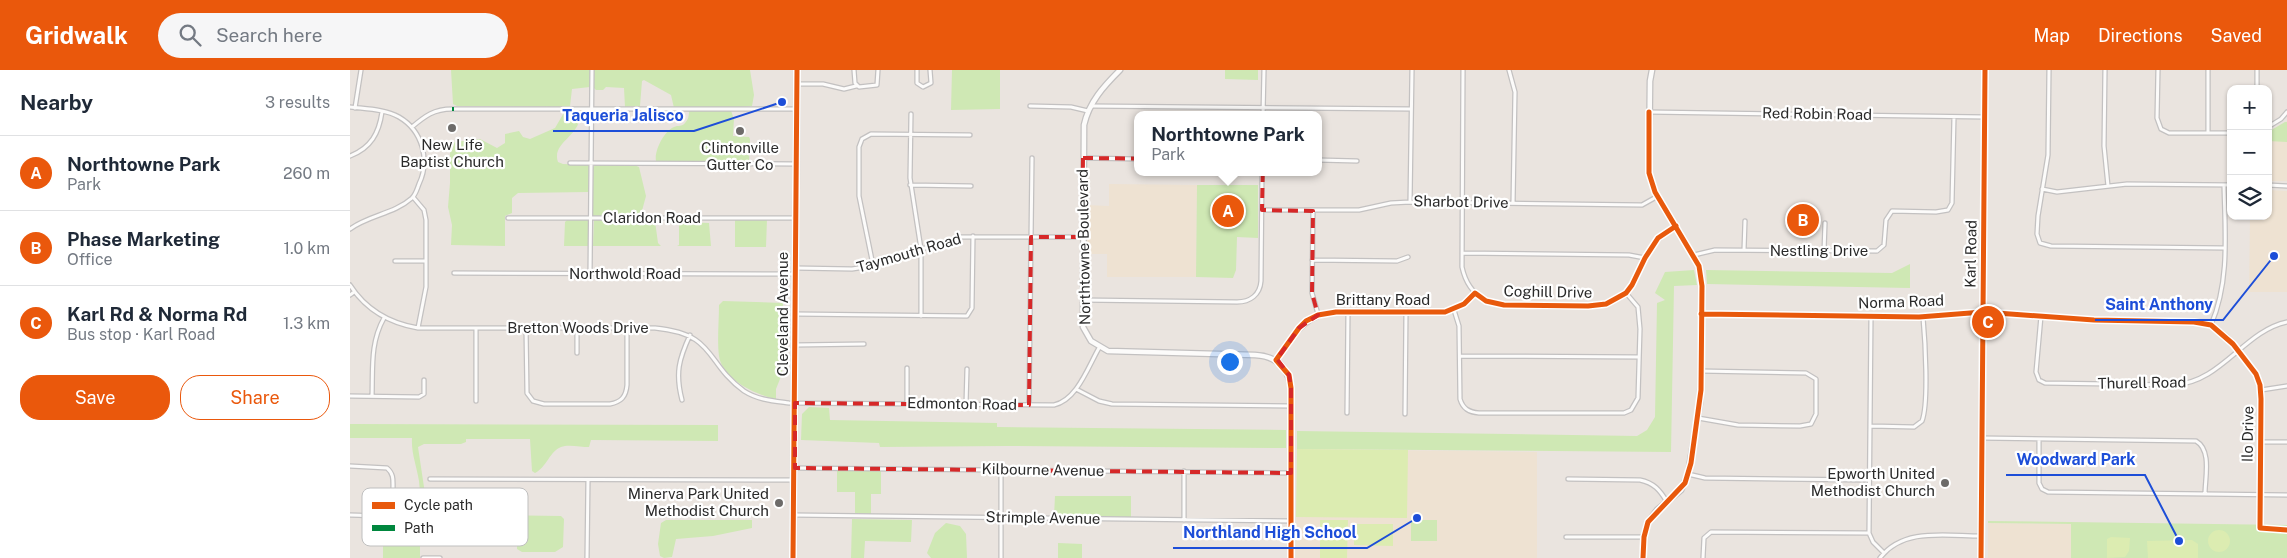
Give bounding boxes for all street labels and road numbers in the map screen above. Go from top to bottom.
street label: Red Robin Road [1762,104,1872,123]
street label: Northtowne Boulevard [1074,169,1093,325]
street label: Sharbot Drive [1413,192,1509,211]
street label: Claridon Road [603,209,701,226]
street label: Karl Road [1961,220,1980,288]
street label: Taymouth Road [855,229,963,276]
street label: Nestling Drive [1770,242,1868,259]
street label: Cleveland Avenue [774,252,791,376]
street label: Northwold Road [569,265,681,282]
street label: Coghill Drive [1503,282,1593,301]
street label: Brittany Road [1336,291,1430,308]
street label: Norma Road [1858,292,1944,311]
street label: Bretton Woods Drive [507,319,649,336]
street label: Thurell Road [2098,373,2186,392]
street label: Edmonton Road [907,394,1017,413]
street label: Ilo Drive [2239,406,2256,462]
street label: Kilbourne Avenue [981,460,1105,479]
street label: Strimple Avenue [985,508,1101,527]

